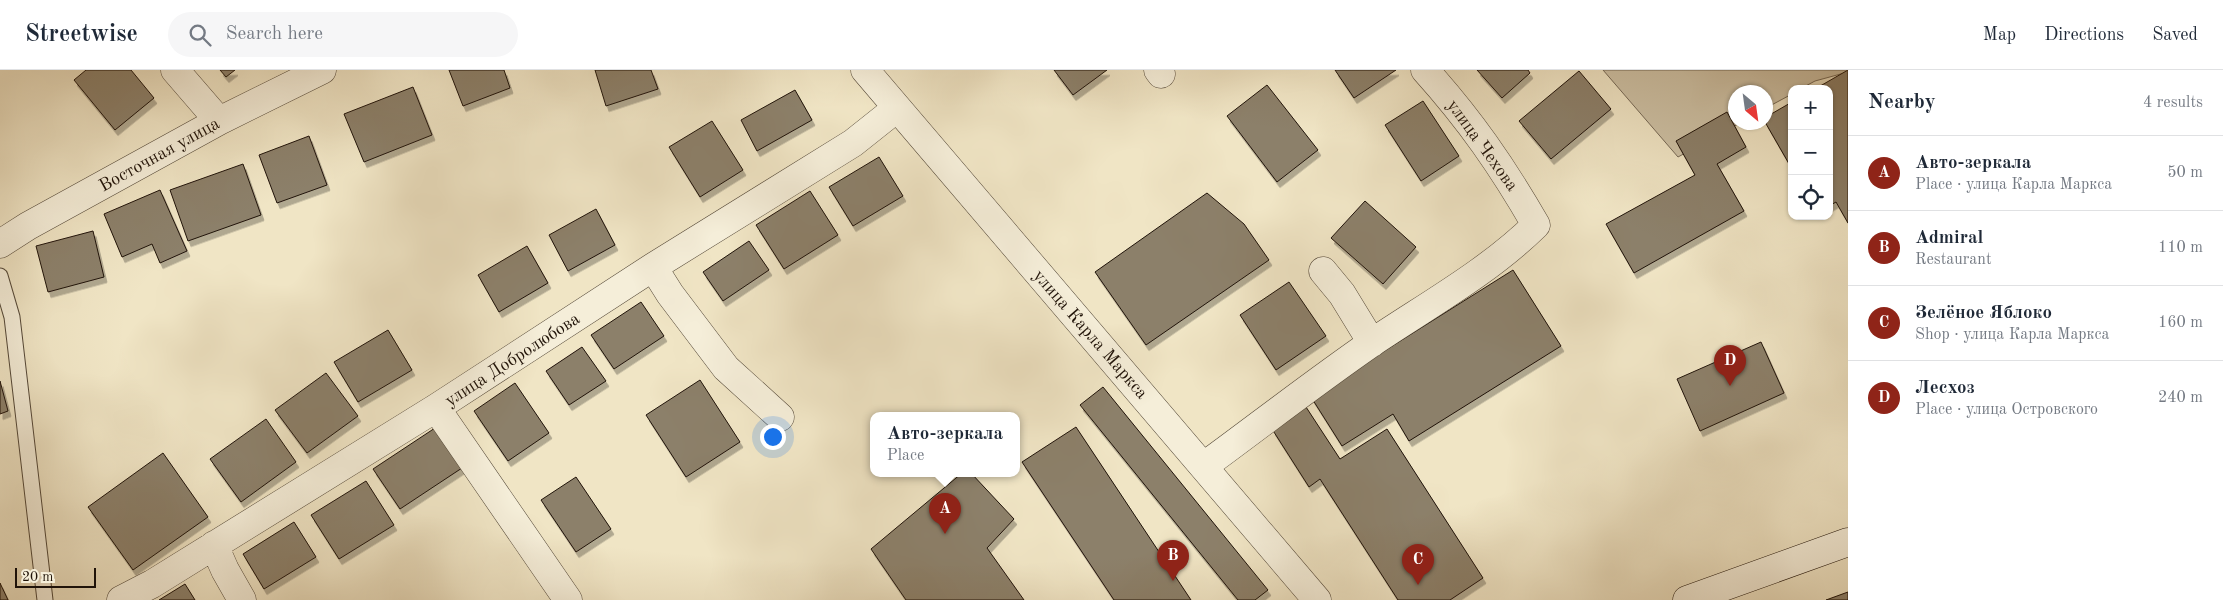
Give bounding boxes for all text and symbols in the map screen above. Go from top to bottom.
search box [168,12,518,57]
icon: search [186,21,214,49]
text: Streetwise [25,23,138,47]
text: Search here [226,25,323,44]
text: Map [1983,26,2016,44]
text: Directions [2044,26,2124,44]
text: Saved [2152,26,2198,44]
north arrow [1728,85,1773,130]
map controls [1788,85,1833,220]
button: + [1788,85,1833,130]
text: Nearby [1868,92,1936,113]
text: 4 results [2143,95,2203,111]
street label: улица Чехова [1443,97,1521,195]
street label: Восточная улица [96,114,223,195]
button: − [1788,130,1833,175]
text: Авто-зеркала [1915,154,2031,173]
text: A [1878,165,1890,181]
text: 50 m [2167,165,2203,181]
button: locate [1788,175,1833,220]
text: Place · улица Карла Маркса [1915,177,2112,193]
text: Admiral [1915,229,1983,248]
text: B [1878,240,1890,256]
text: 110 m [2158,240,2203,256]
text: Restaurant [1915,252,1992,268]
street label: улица Карла Маркса [1029,267,1151,403]
text: Зелёное Яблоко [1915,304,2052,323]
street label: улица Добролюбова [442,310,583,410]
text: C [1879,315,1889,331]
text: 160 m [2158,315,2203,331]
text: Shop · улица Карла Маркса [1915,327,2110,343]
pin: D [1714,345,1746,386]
text: Лесхоз [1915,379,1975,398]
text: D [1878,390,1890,406]
text: 240 m [2158,390,2203,406]
text: Place · улица Островского [1915,402,2098,418]
popup [870,412,1020,477]
your location [760,424,786,450]
text: Авто-зеркала [887,425,1003,444]
text: Place [887,448,924,464]
pin: A [929,493,961,534]
pin: B [1157,540,1189,581]
pin: C [1402,544,1434,585]
scale bar [15,565,96,588]
text: 20 m [22,570,53,584]

